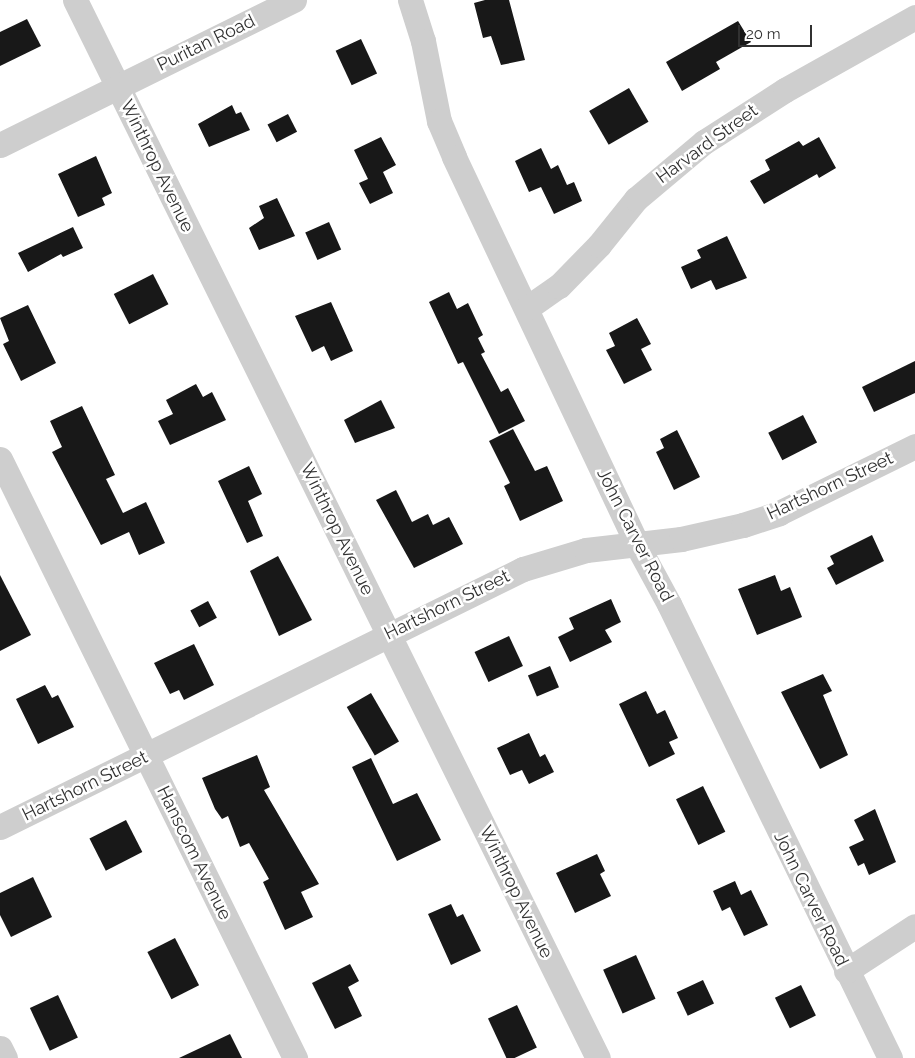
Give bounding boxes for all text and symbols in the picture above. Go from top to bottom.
street label: Puritan Road [154,10,258,76]
scale bar [740,15,814,47]
text: 20 m [746,25,781,43]
street label: Winthrop Avenue [115,96,199,236]
street label: Harvard Street [652,100,762,188]
street label: Hartshorn Street [764,447,896,525]
street label: Winthrop Avenue [295,459,379,599]
street label: John Carver Road [592,465,678,605]
street label: Hartshorn Street [381,565,513,645]
street label: Hartshorn Street [19,746,151,826]
street label: Hanscom Avenue [152,782,236,924]
street label: Winthrop Avenue [474,822,558,962]
street label: John Carver Road [769,828,853,970]

